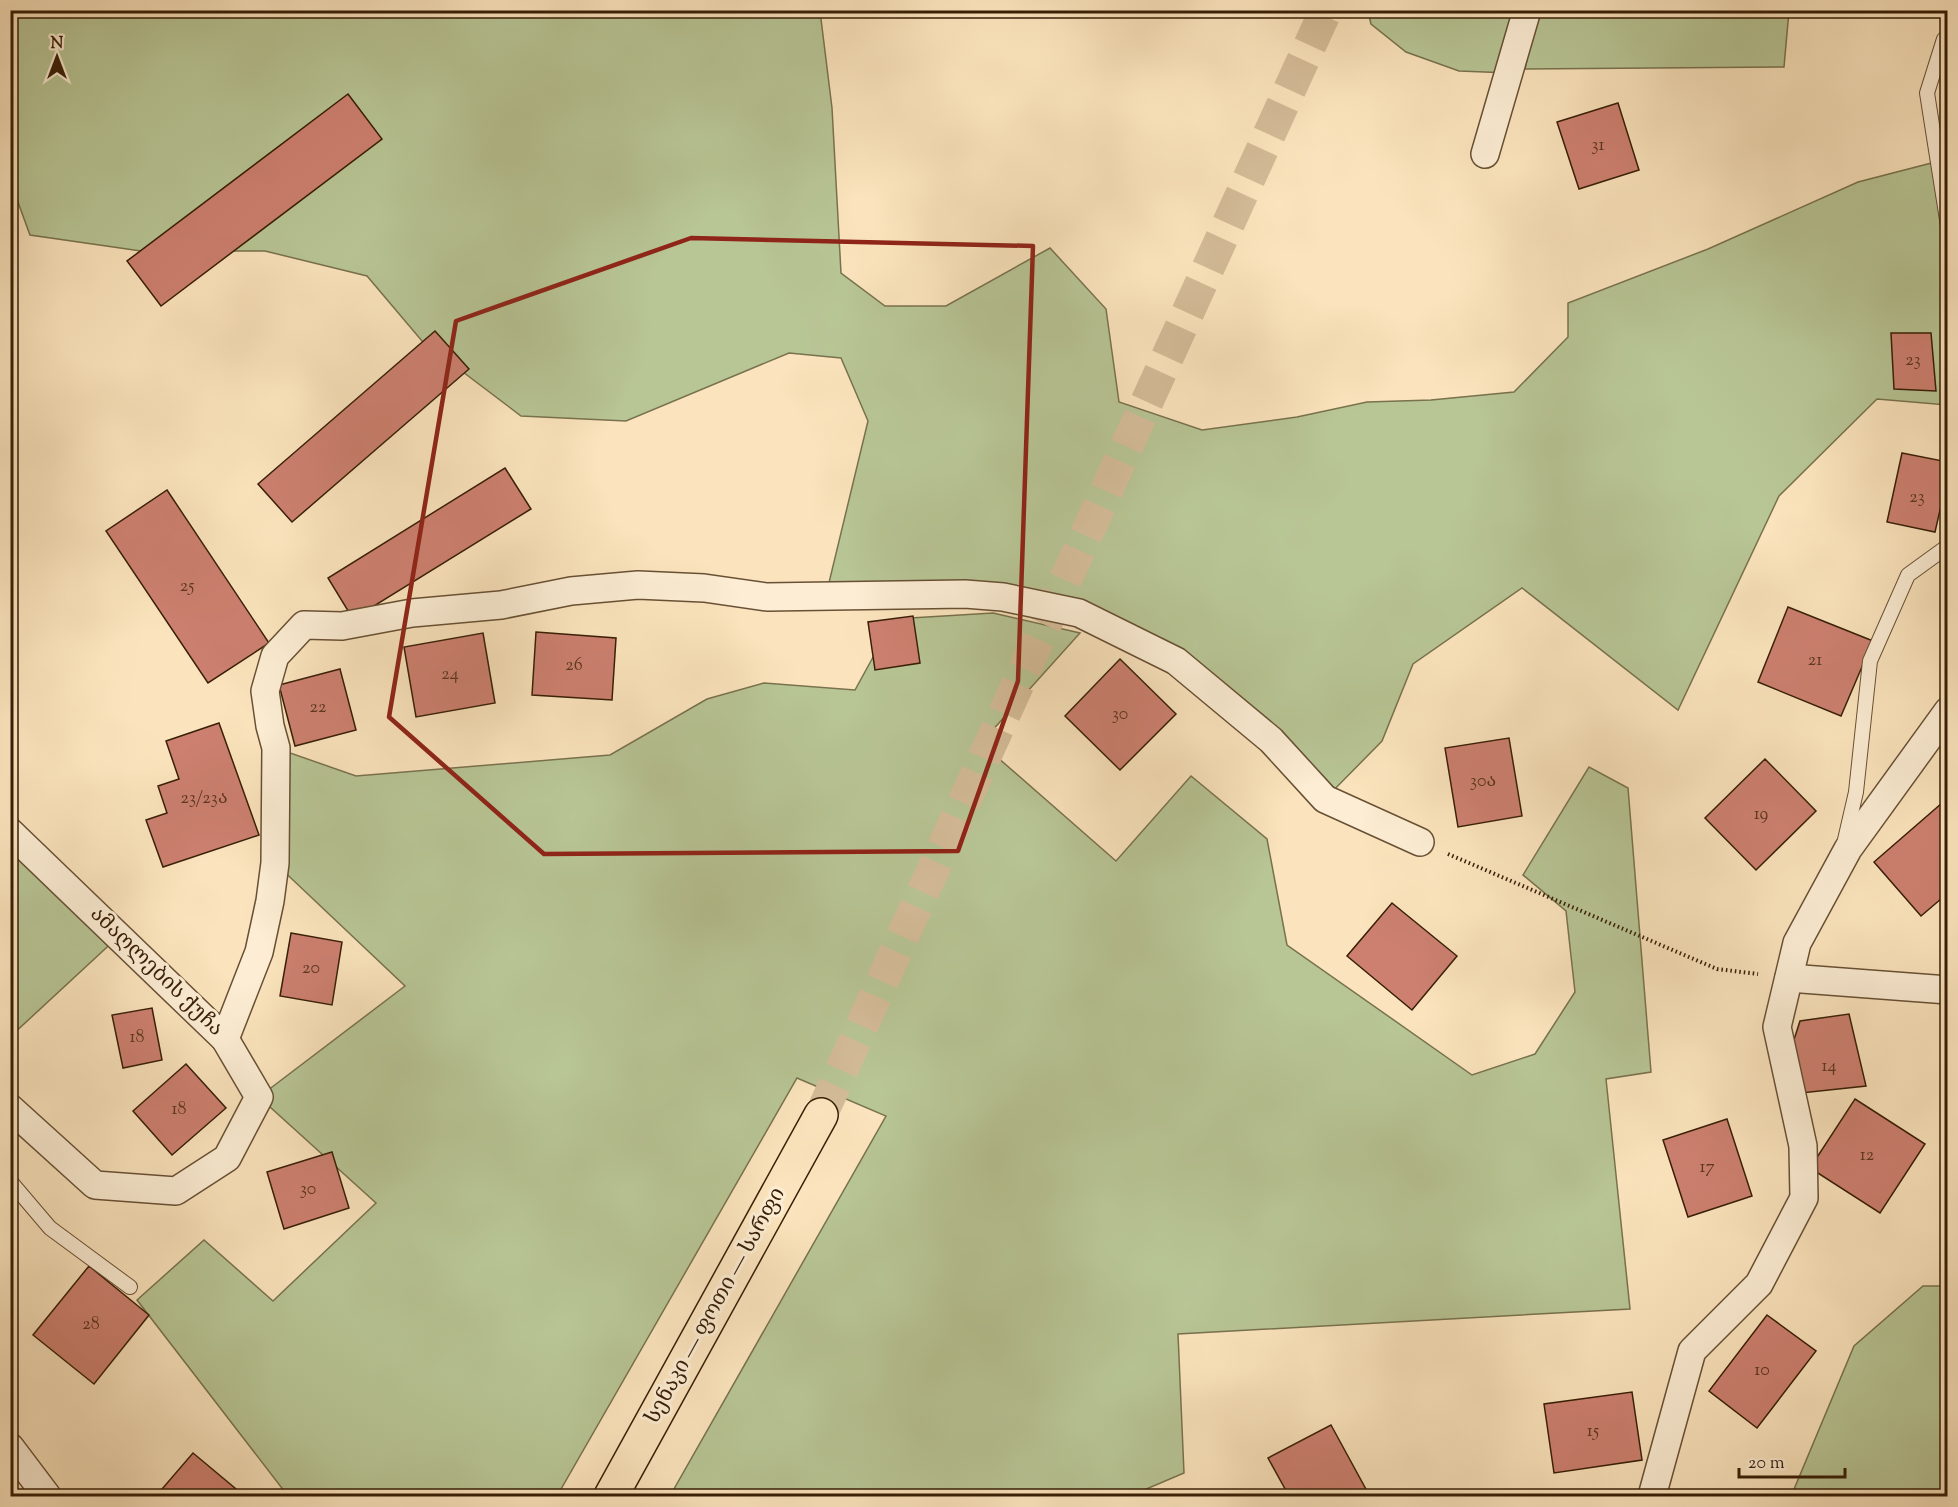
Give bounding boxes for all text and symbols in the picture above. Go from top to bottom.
north arrow [27,27,87,87]
text: N [51,33,64,56]
house number: 31 [1591,133,1605,159]
house number: 23 [1905,348,1921,374]
house number: 23 [1909,485,1925,511]
house number: 25 [180,574,194,600]
house number: 21 [1808,648,1822,674]
house number: 26 [565,653,583,679]
house number: 24 [441,662,459,688]
house number: 22 [310,695,327,721]
house number: 30 [1112,702,1128,728]
house number: 30ა [1470,769,1496,795]
house number: 23/23ა [180,786,228,812]
house number: 19 [1754,802,1769,828]
street label: ამაღლების ქუჩა [82,900,230,1044]
house number: 20 [302,956,320,982]
house number: 18 [129,1025,145,1051]
house number: 14 [1821,1054,1837,1080]
house number: 18 [171,1097,187,1123]
house number: 12 [1860,1143,1875,1169]
house number: 17 [1699,1155,1715,1181]
house number: 30 [300,1177,316,1203]
street label: სენაკი — ფოთი — სარფი [638,1182,794,1430]
house number: 28 [82,1312,100,1338]
house number: 10 [1754,1358,1770,1384]
house number: 15 [1587,1419,1599,1445]
scale bar [1739,1441,1846,1479]
text: 20 m [1748,1451,1785,1477]

